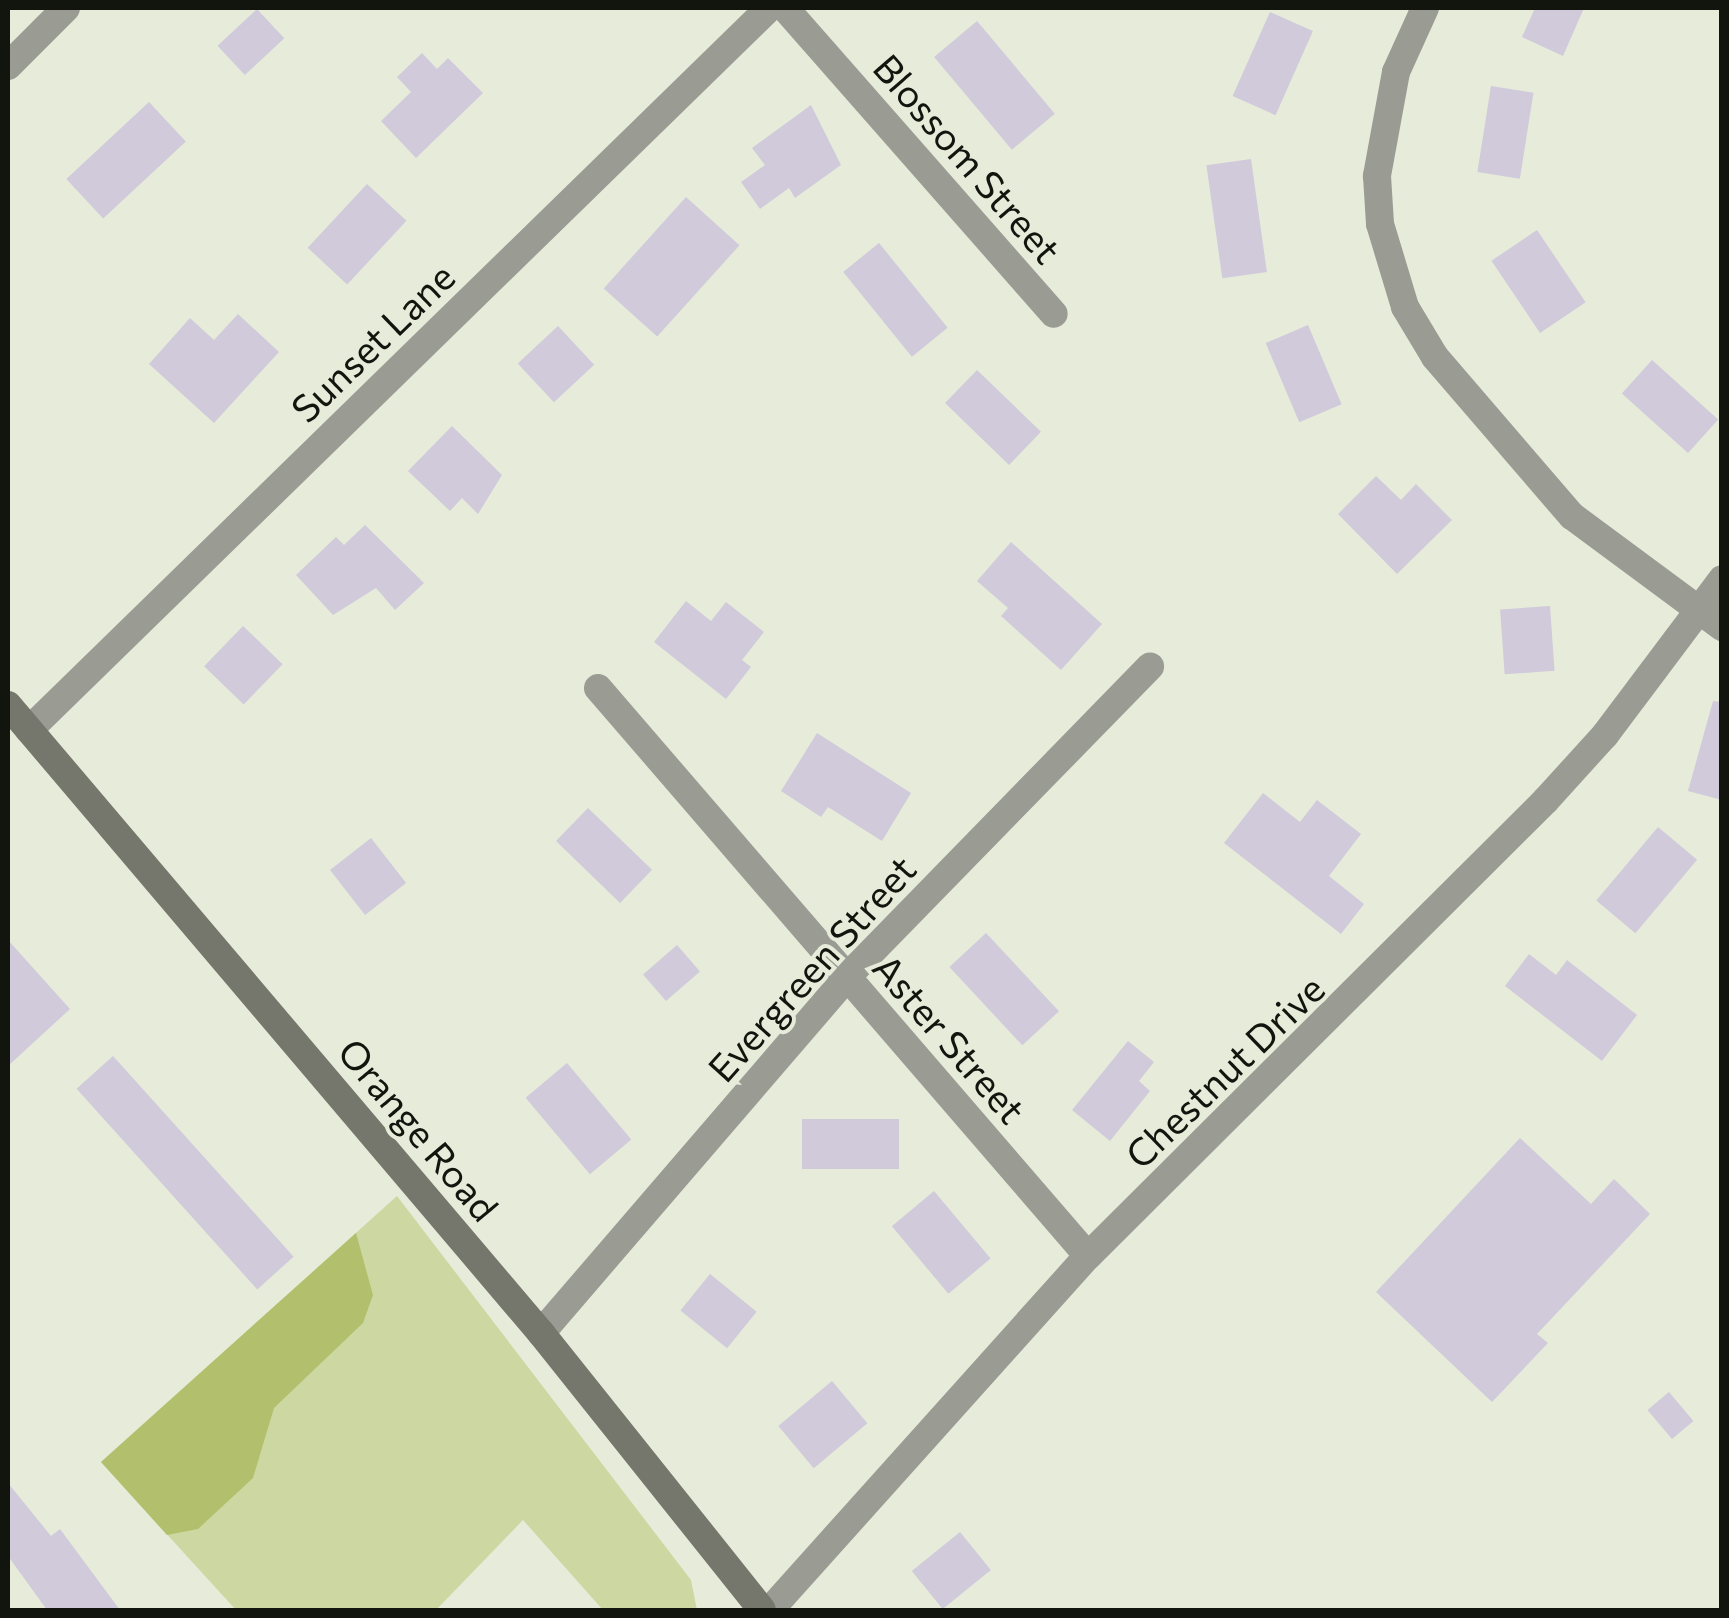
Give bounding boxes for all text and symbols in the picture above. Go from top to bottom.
street label: Blossom Street [865,44,1071,272]
street label: Sunset Lane [281,253,463,431]
street label: Evergreen Street [698,846,924,1090]
street label: Aster Street [864,944,1036,1132]
street label: Chestnut Drive [1115,965,1333,1177]
street label: Orange Road [330,1029,508,1229]

